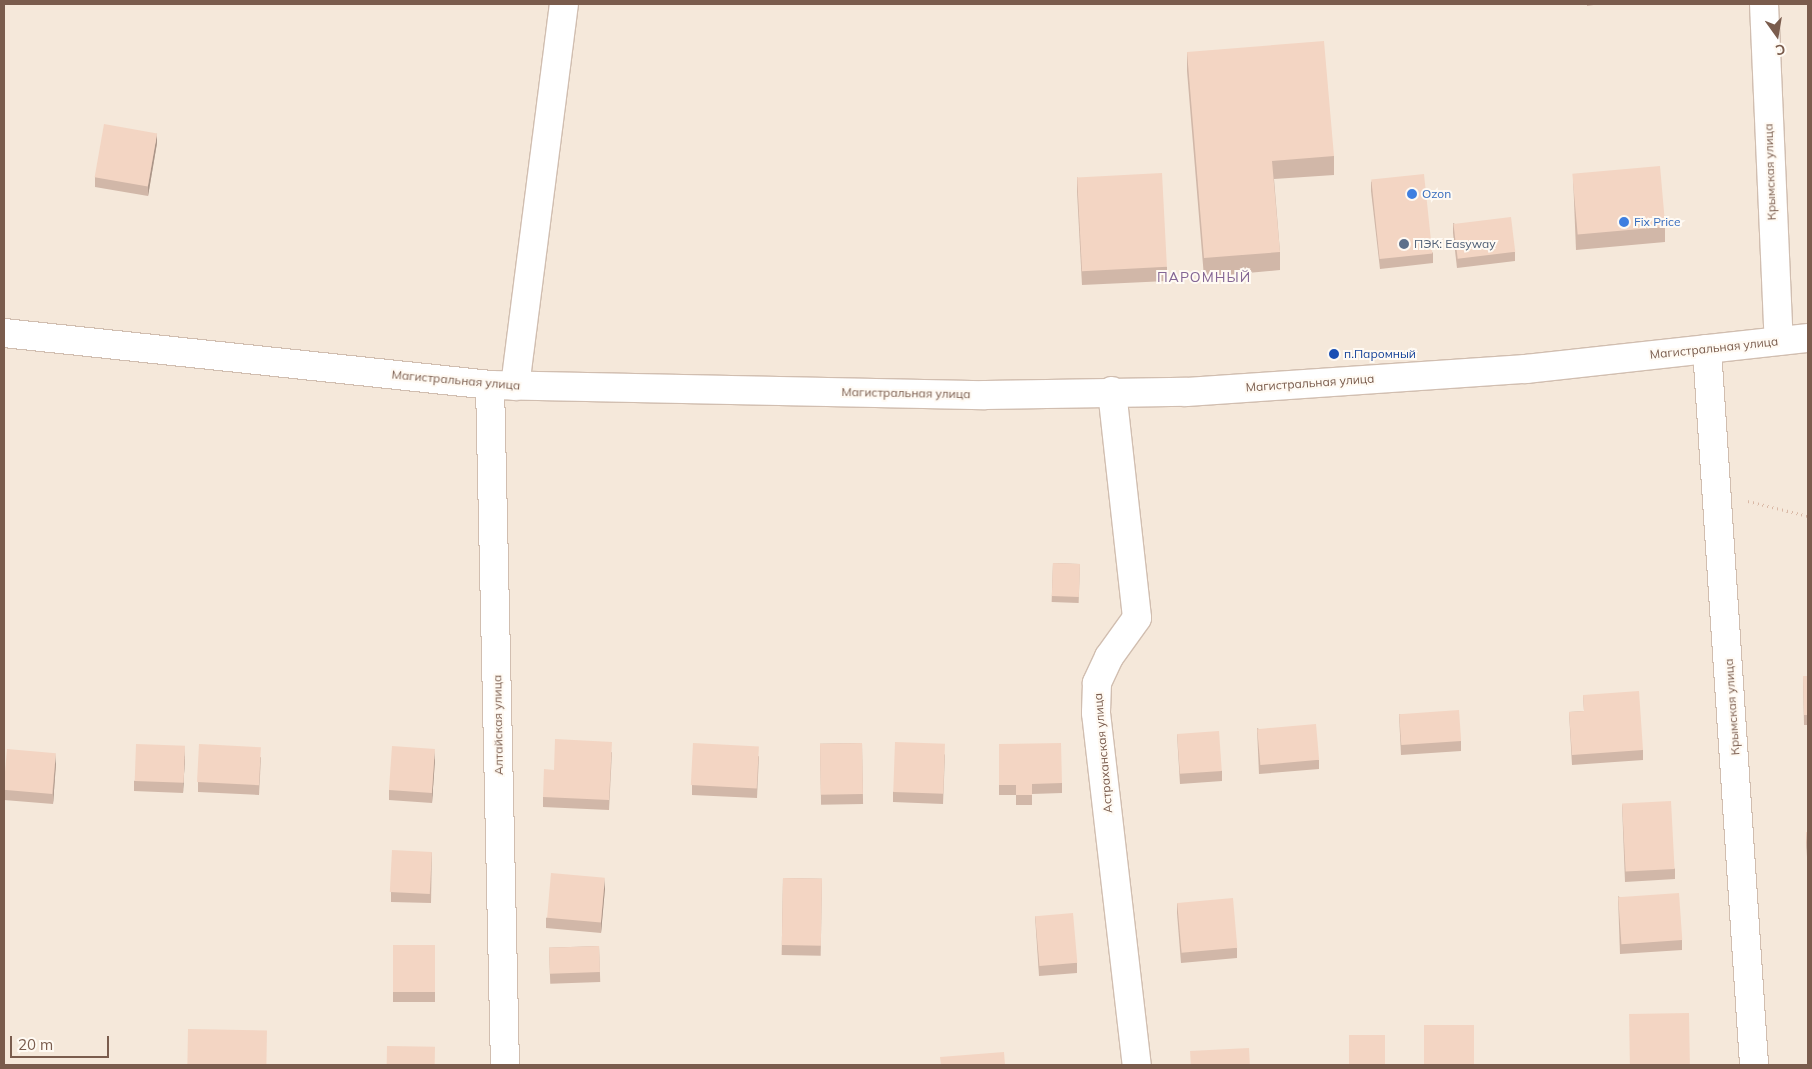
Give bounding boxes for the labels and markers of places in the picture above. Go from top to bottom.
place label: Ozon [1422,187,1451,201]
marker: Ozon [1406,188,1418,200]
place label: Fix Price [1634,215,1680,229]
marker: Fix Price [1618,216,1630,228]
place label: ПЭК: Easyway [1414,237,1496,251]
marker: ПЭК: Easyway [1398,238,1410,250]
place label: п.Паромный [1344,347,1416,361]
marker: п.Паромный [1328,348,1340,360]

